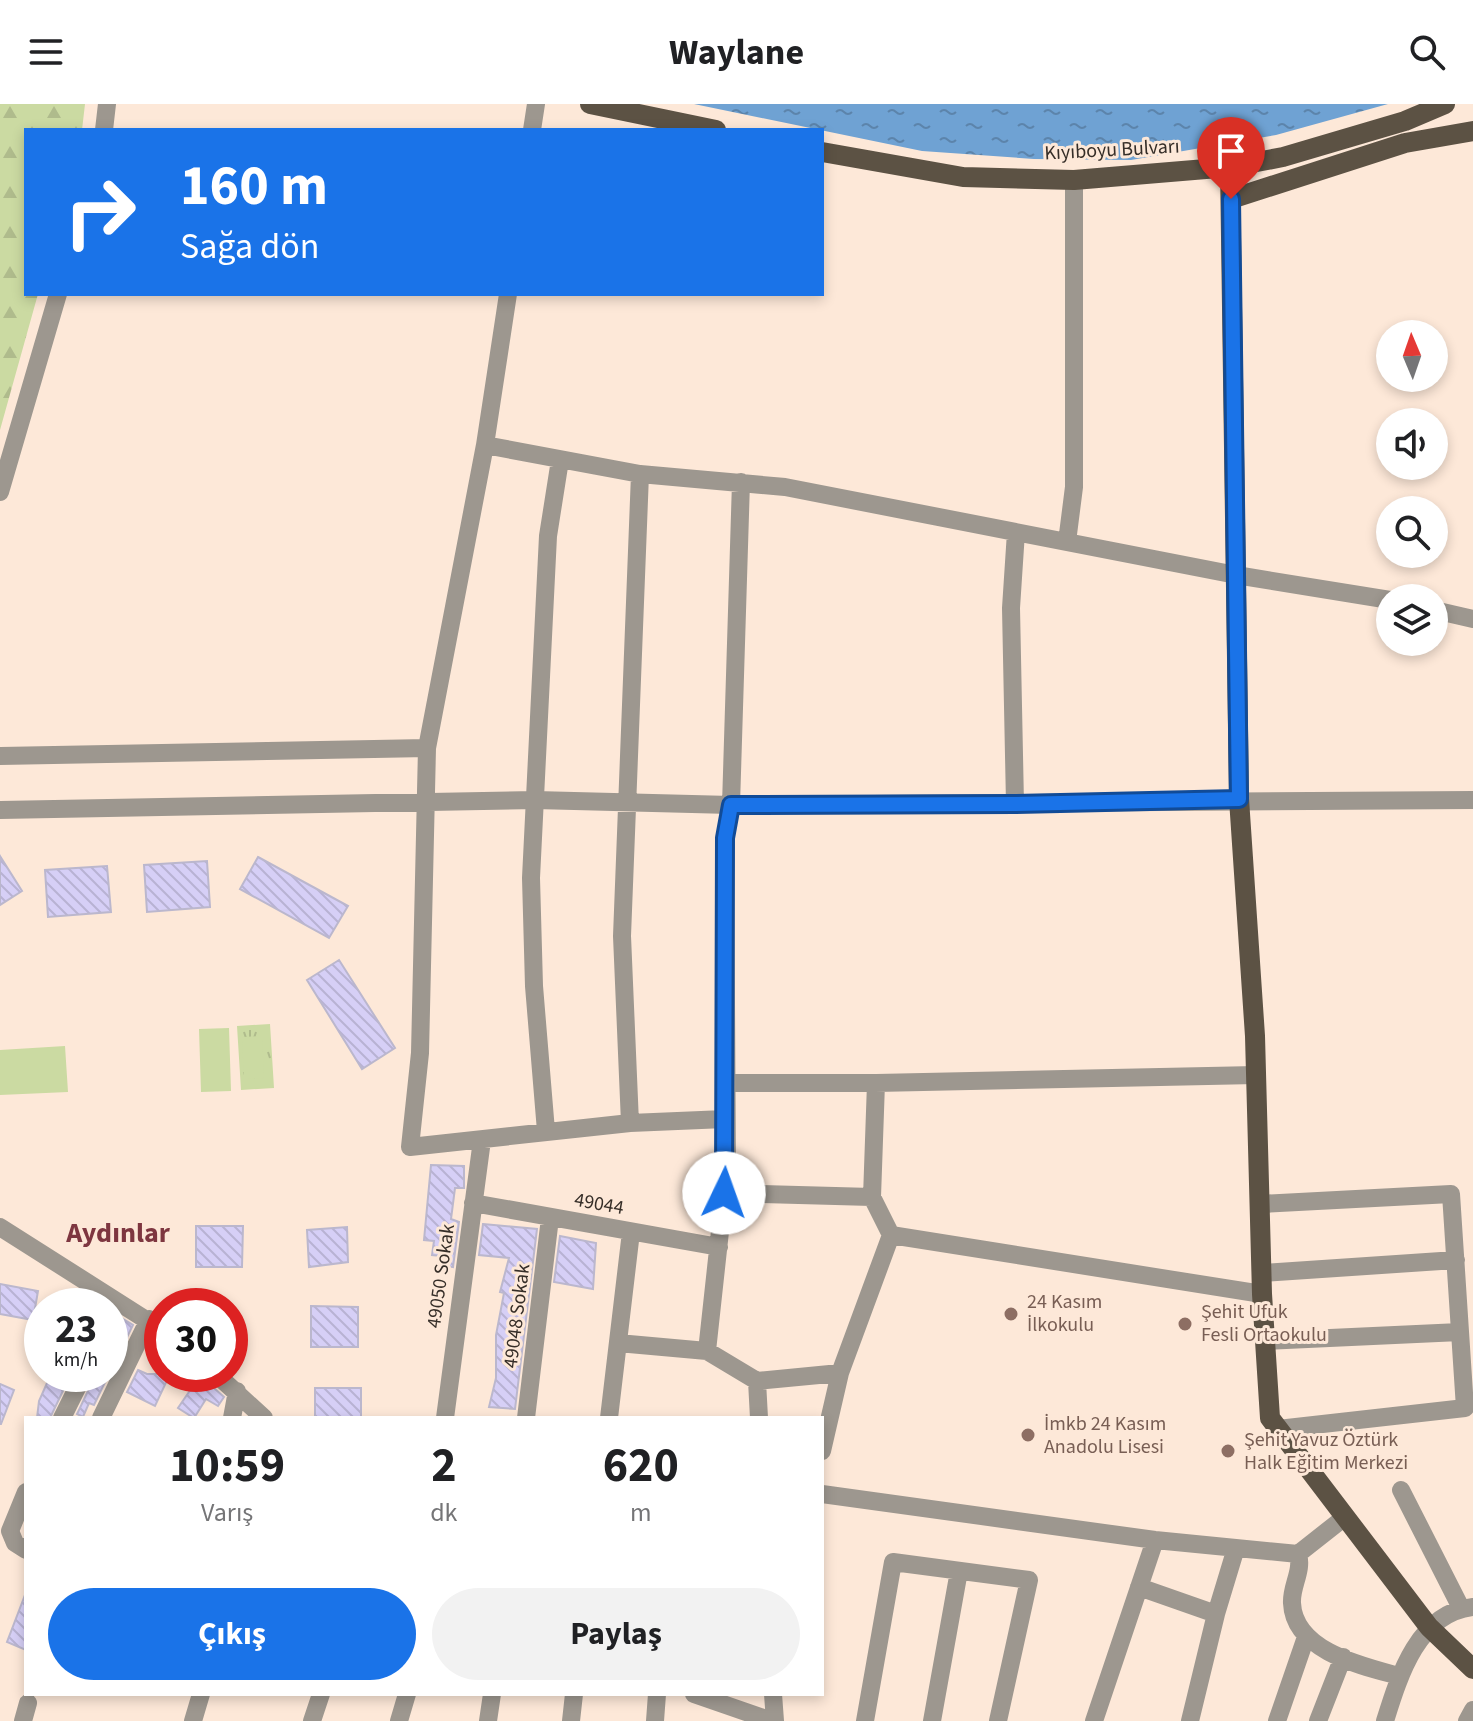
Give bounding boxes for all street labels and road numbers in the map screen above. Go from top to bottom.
street label: Kıyıboyu Bulvarı [1044,132,1180,168]
street label: 49044 [572,1186,626,1222]
street label: 49050 Sokak [420,1222,462,1330]
street label: 49048 Sokak [497,1262,537,1370]

